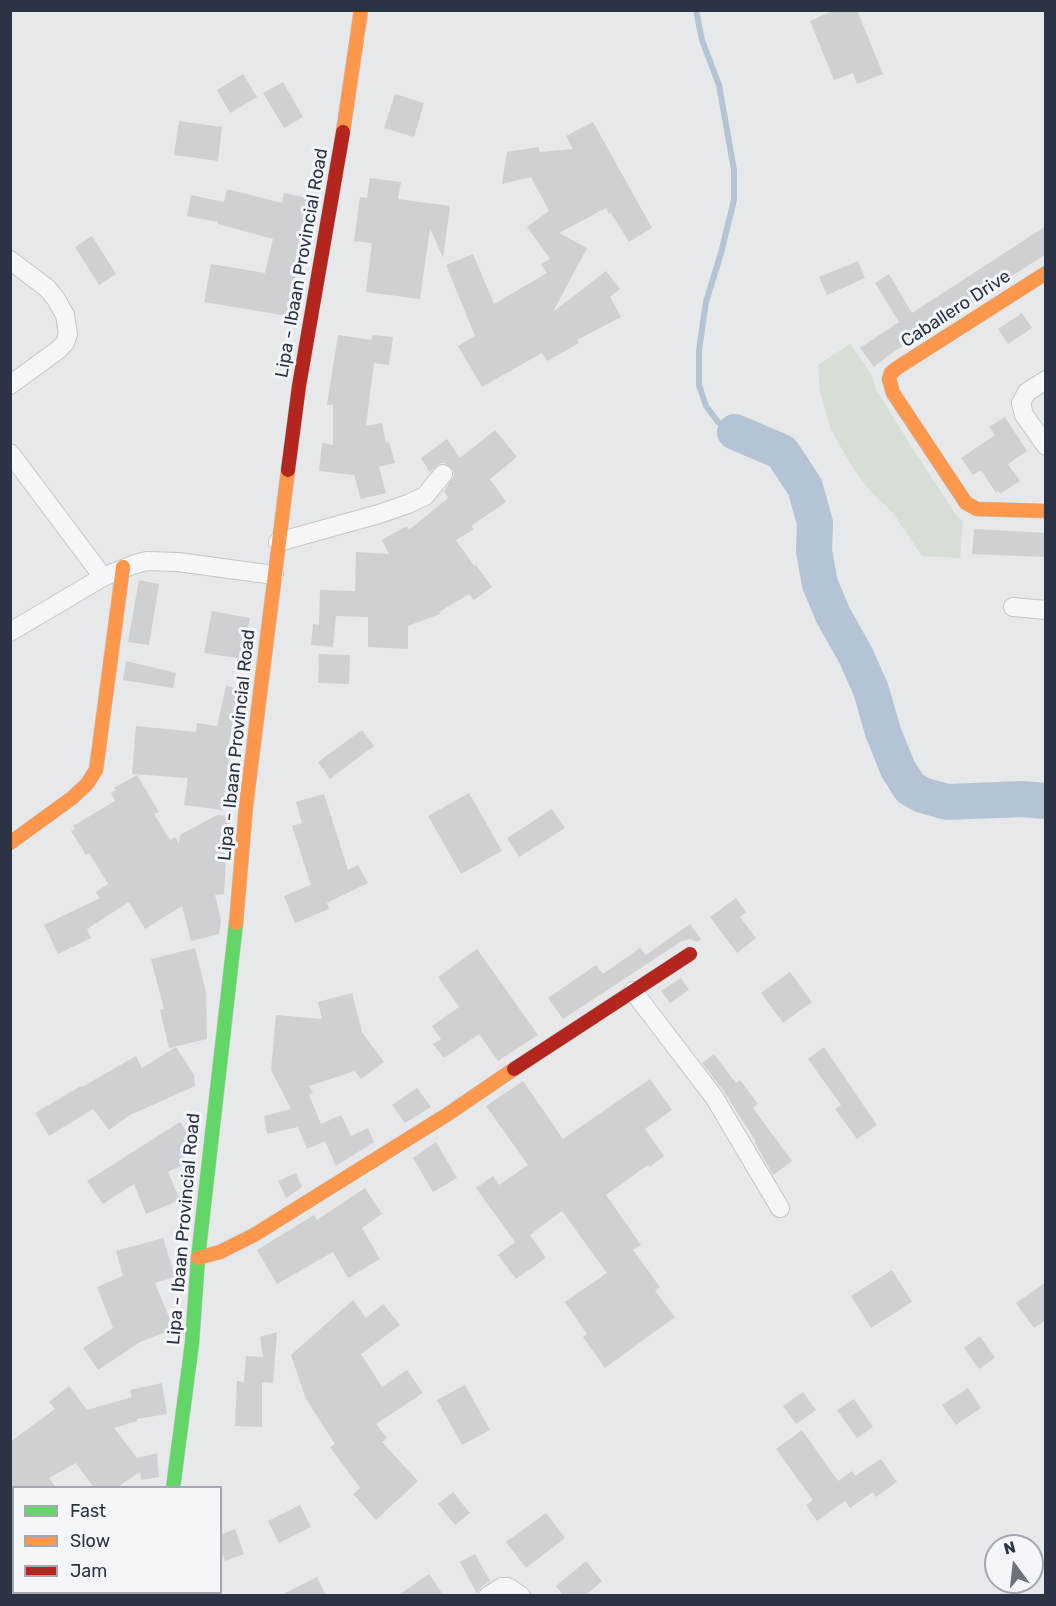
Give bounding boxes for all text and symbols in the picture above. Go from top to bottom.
street label: Lipa - Ibaan Provincial Road [271,147,333,379]
street label: Caballero Drive [897,266,1015,352]
street label: Lipa - Ibaan Provincial Road [214,628,260,862]
street label: Lipa - Ibaan Provincial Road [163,1112,205,1346]
legend [12,1486,222,1594]
text: Fast [70,1500,106,1522]
text: Slow [70,1530,110,1552]
north arrow [984,1534,1044,1594]
text: N [1002,1537,1018,1559]
text: Jam [70,1560,107,1582]

